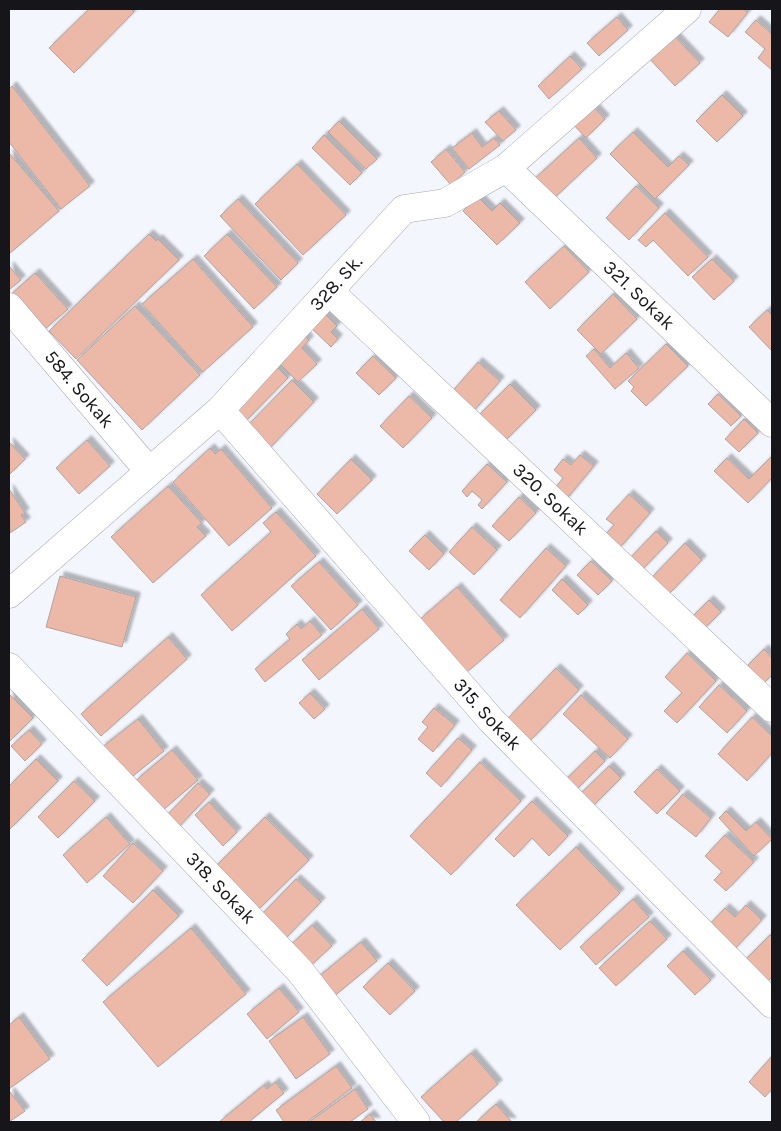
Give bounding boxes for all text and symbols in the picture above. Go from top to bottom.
street label: 328. Sk. [305,251,367,315]
street label: 321. Sokak [599,256,679,335]
street label: 584. Sokak [40,346,118,433]
street label: 320. Sokak [508,459,593,540]
street label: 315. Sokak [449,674,526,755]
street label: 318. Sokak [181,848,260,929]

